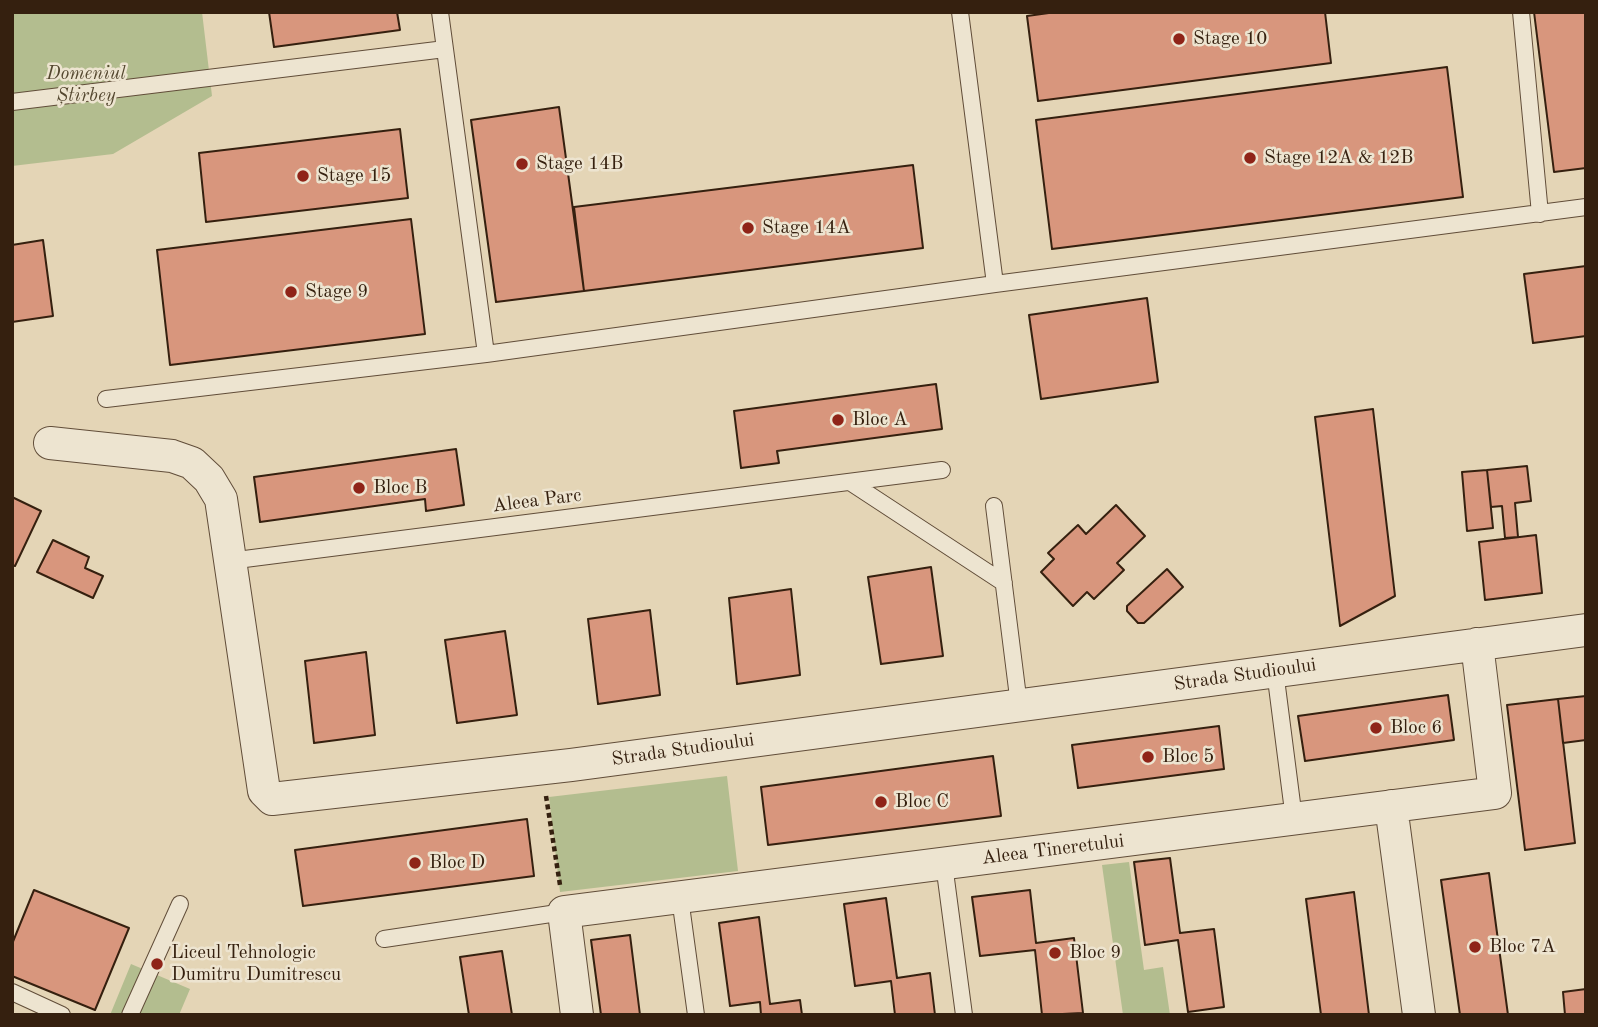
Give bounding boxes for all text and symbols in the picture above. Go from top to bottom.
place label: Stage 10 [1193,28,1267,50]
marker: Stage 10 [1171,31,1187,47]
park label: Domeniul Știrbey [46,63,126,107]
place label: Stage 12A & 12B [1264,147,1413,169]
marker: Stage 12A & 12B [1242,150,1258,166]
place label: Stage 14B [536,153,623,175]
marker: Stage 14B [514,156,530,172]
place label: Stage 15 [317,165,391,187]
marker: Stage 15 [295,168,311,184]
place label: Stage 14A [762,217,851,239]
marker: Stage 14A [740,220,756,236]
place label: Stage 9 [305,281,368,303]
marker: Stage 9 [283,284,299,300]
place label: Bloc A [852,409,908,431]
marker: Bloc A [830,412,846,428]
place label: Bloc B [373,477,427,499]
marker: Bloc B [351,480,367,496]
street label: Aleea Parc [491,484,583,518]
street label: Strada Studioului [1172,654,1318,696]
place label: Bloc 6 [1390,717,1442,739]
marker: Bloc 6 [1368,720,1384,736]
street label: Strada Studioului [610,729,756,771]
place label: Bloc 5 [1162,746,1214,768]
marker: Bloc 5 [1140,749,1156,765]
place label: Bloc C [895,791,949,813]
marker: Bloc C [873,794,889,810]
street label: Aleea Tineretului [981,830,1125,870]
place label: Bloc D [429,852,485,874]
marker: Bloc D [407,855,423,871]
place label: Bloc 7A [1489,936,1556,958]
marker: Bloc 7A [1467,939,1483,955]
place label: Liceul Tehnologic Dumitru Dumitrescu [171,942,341,986]
place label: Bloc 9 [1069,942,1121,964]
marker: Bloc 9 [1047,945,1063,961]
marker: Liceul Tehnologic Dumitru Dumitrescu [149,956,165,972]

